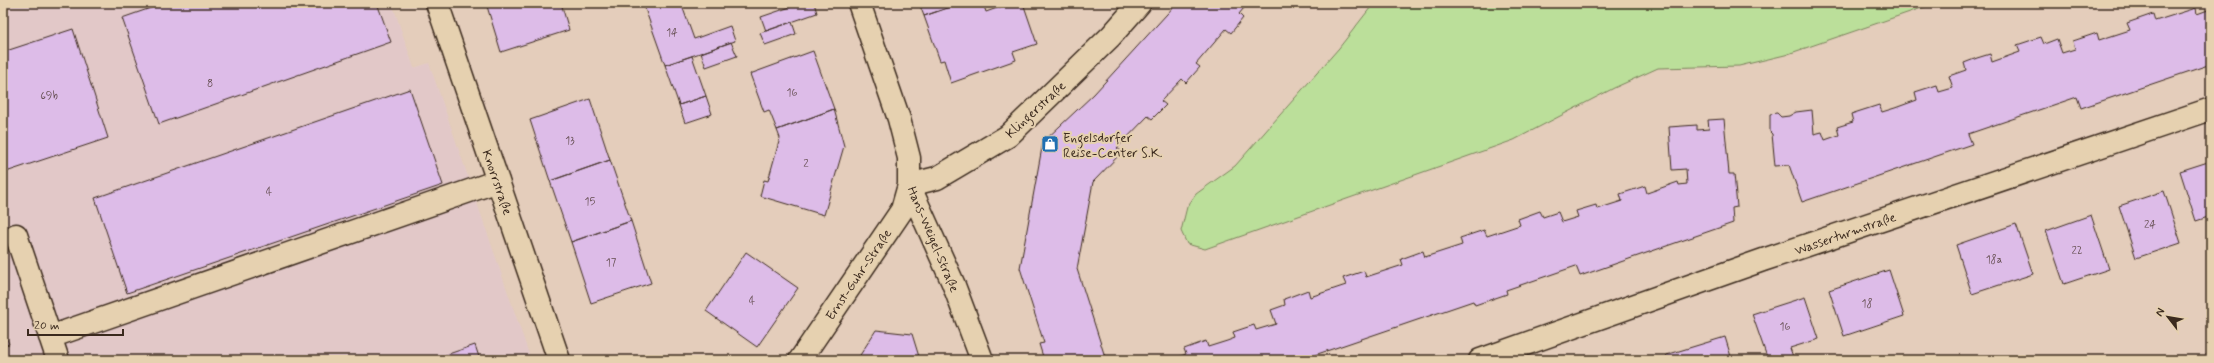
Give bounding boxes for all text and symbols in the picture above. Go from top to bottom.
house number: 14 [666,26,678,40]
house number: 8 [207,77,213,91]
street label: Klingerstraße [1002,78,1071,144]
house number: 16 [787,86,798,100]
house number: 69b [40,89,58,103]
place label: Engelsdorfer Reise-Center S.K. [1063,130,1163,162]
house number: 13 [565,134,575,148]
shop icon: Engelsdorfer Reise-Center S.K. [1040,134,1060,154]
street label: Knorrstraße [477,148,516,217]
house number: 2 [803,157,809,171]
street label: Hans-Weigel-Straße [903,184,963,295]
house number: 4 [266,185,273,199]
house number: 15 [585,195,596,209]
street label: Wasserturmstraße [1792,209,1898,260]
house number: 24 [2144,218,2156,232]
street label: Ernst-Guhr-Straße [822,226,896,324]
house number: 22 [2071,244,2083,258]
house number: 18a [1986,253,2003,267]
house number: 17 [606,256,617,270]
house number: 4 [749,294,756,308]
house number: 18 [1862,297,1872,311]
north arrow [2148,297,2188,337]
text: N [2152,306,2168,319]
scale bar [28,311,123,337]
text: 20 m [34,318,60,334]
house number: 16 [1780,320,1791,334]

